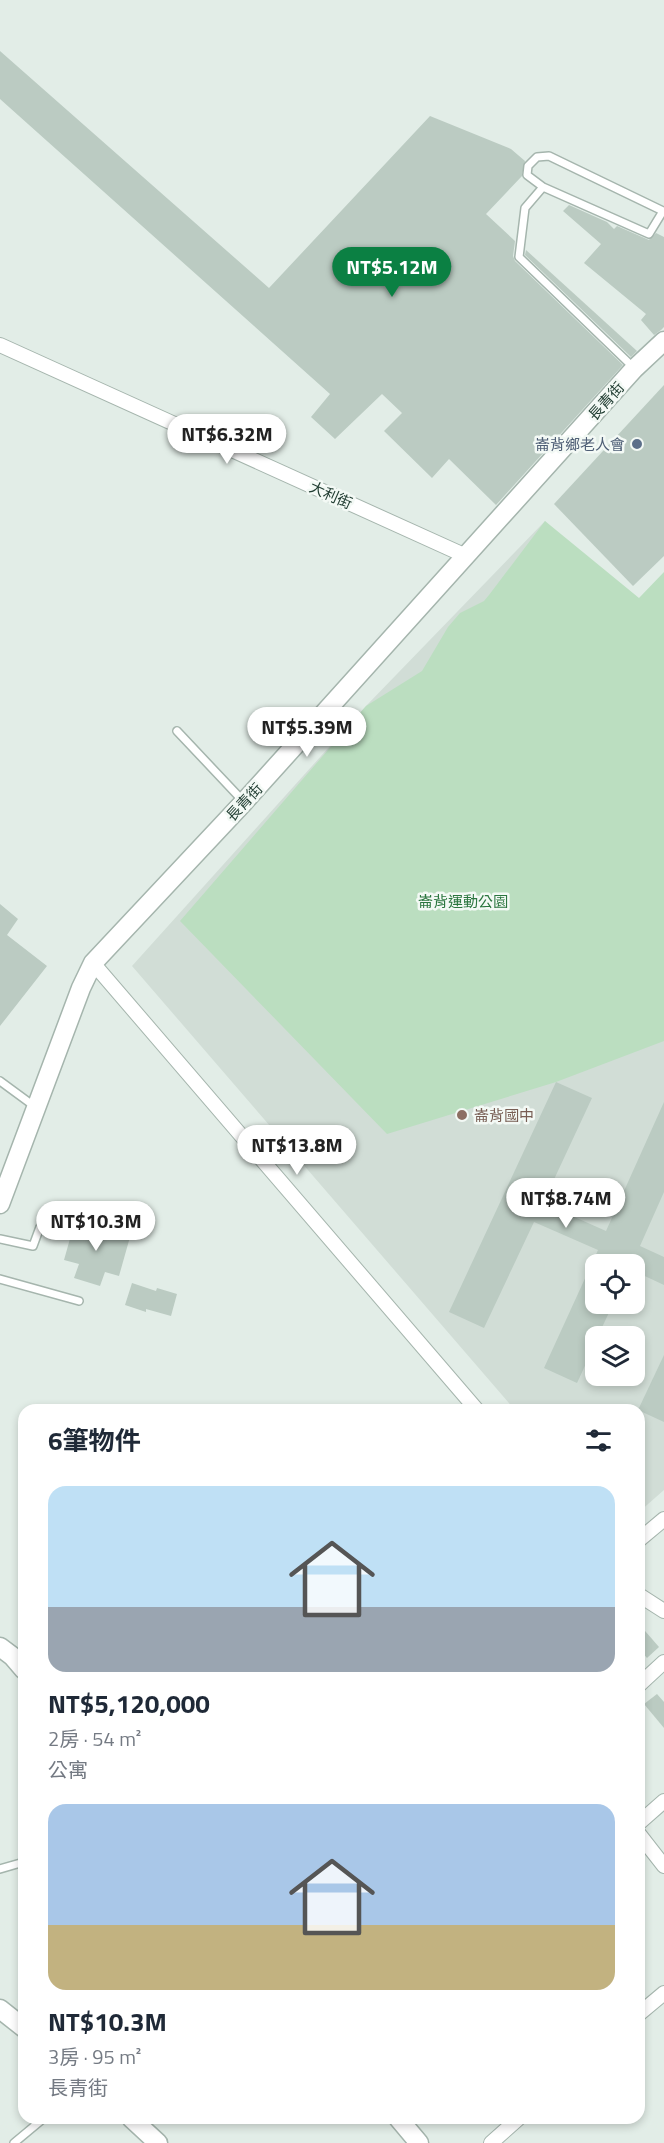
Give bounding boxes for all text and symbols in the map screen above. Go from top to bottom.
pin: NT$5.12M [330,247,454,298]
text: NT$5.12M [346,251,438,282]
street label: 長青街 [582,377,630,425]
pin: NT$6.32M [165,414,289,465]
text: NT$6.32M [181,418,273,449]
place label: 崙背鄉老人會 [535,433,625,456]
marker: 崙背鄉老人會 [630,437,644,451]
street label: 大利街 [306,475,356,515]
pin: NT$5.39M [245,707,369,758]
text: NT$5.39M [261,711,353,742]
street label: 長青街 [220,778,268,826]
park label: 崙背運動公園 [418,890,508,913]
place label: 崙背國中 [474,1104,534,1127]
marker: 崙背國中 [455,1108,469,1122]
pin: NT$13.8M [235,1125,359,1176]
text: NT$13.8M [251,1129,343,1160]
pin: NT$8.74M [504,1178,628,1229]
text: NT$8.74M [520,1182,612,1213]
pin: NT$10.3M [34,1201,158,1252]
text: NT$10.3M [50,1205,142,1236]
map controls [585,1254,645,1386]
button: locate [585,1254,645,1314]
button: layers [585,1326,645,1386]
text: 6筆物件 [48,1421,141,1460]
icon: filters [582,1424,615,1457]
icon: home [278,1525,386,1633]
text: NT$5,120,000 [48,1684,210,1723]
text: 2房 · 54 m² [48,1723,141,1754]
text: 公寓 [48,1754,88,1785]
icon: home [278,1843,386,1951]
text: NT$10.3M [48,2002,167,2041]
text: 3房 · 95 m² [48,2041,141,2072]
text: 長青街 [48,2072,108,2103]

